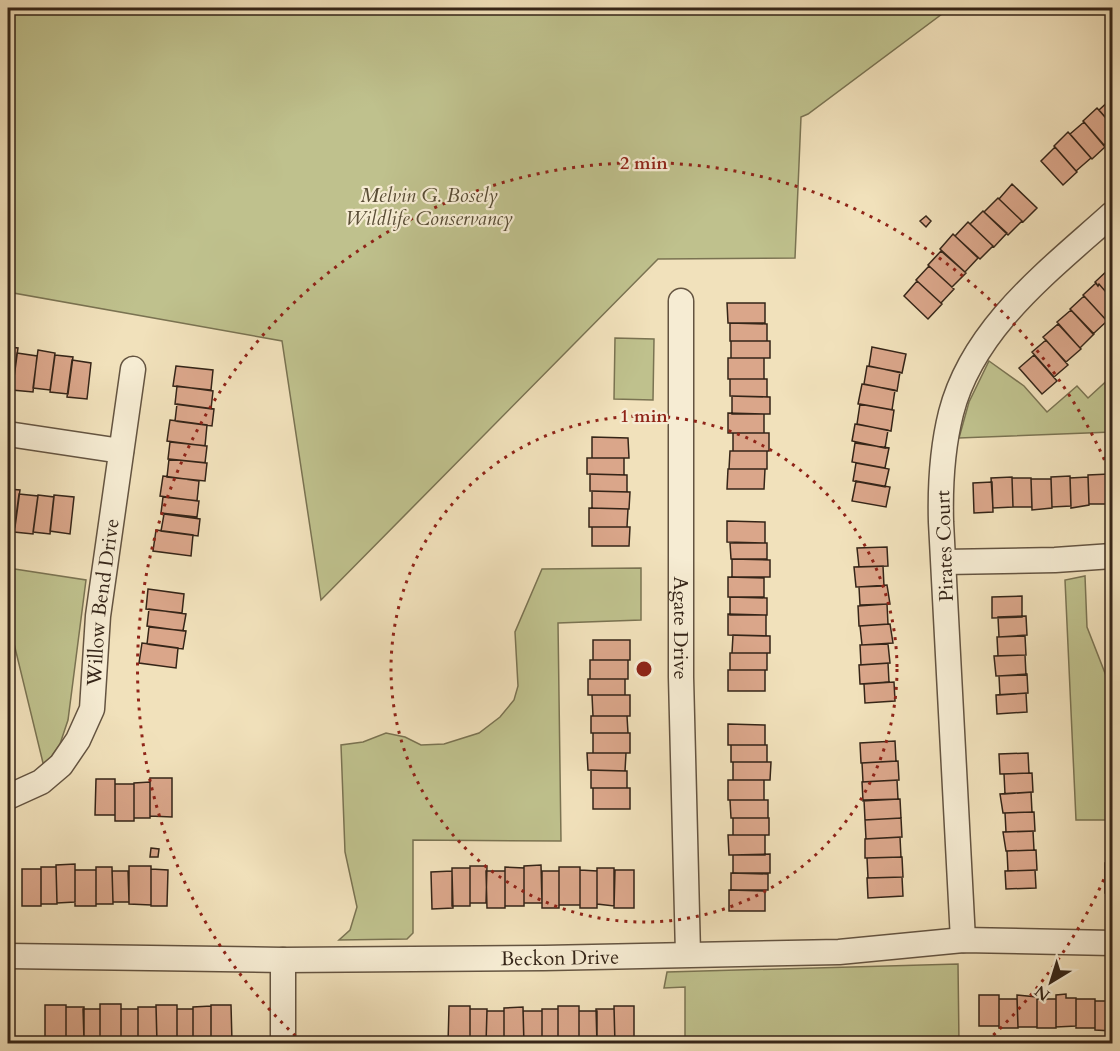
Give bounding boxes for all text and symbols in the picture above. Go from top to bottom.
text: 2 min [620,151,668,176]
park label: Melvin G. Bosely Wildlife Conservancy [345,182,513,232]
text: 1 min [620,404,668,429]
street label: Pirates Court [929,489,960,602]
street label: Willow Bend Drive [80,517,126,688]
street label: Agate Drive [667,576,694,680]
centre of rings [634,659,654,679]
street label: Beckon Drive [501,943,619,972]
north arrow [1021,952,1081,1012]
text: N [1030,980,1055,1006]

